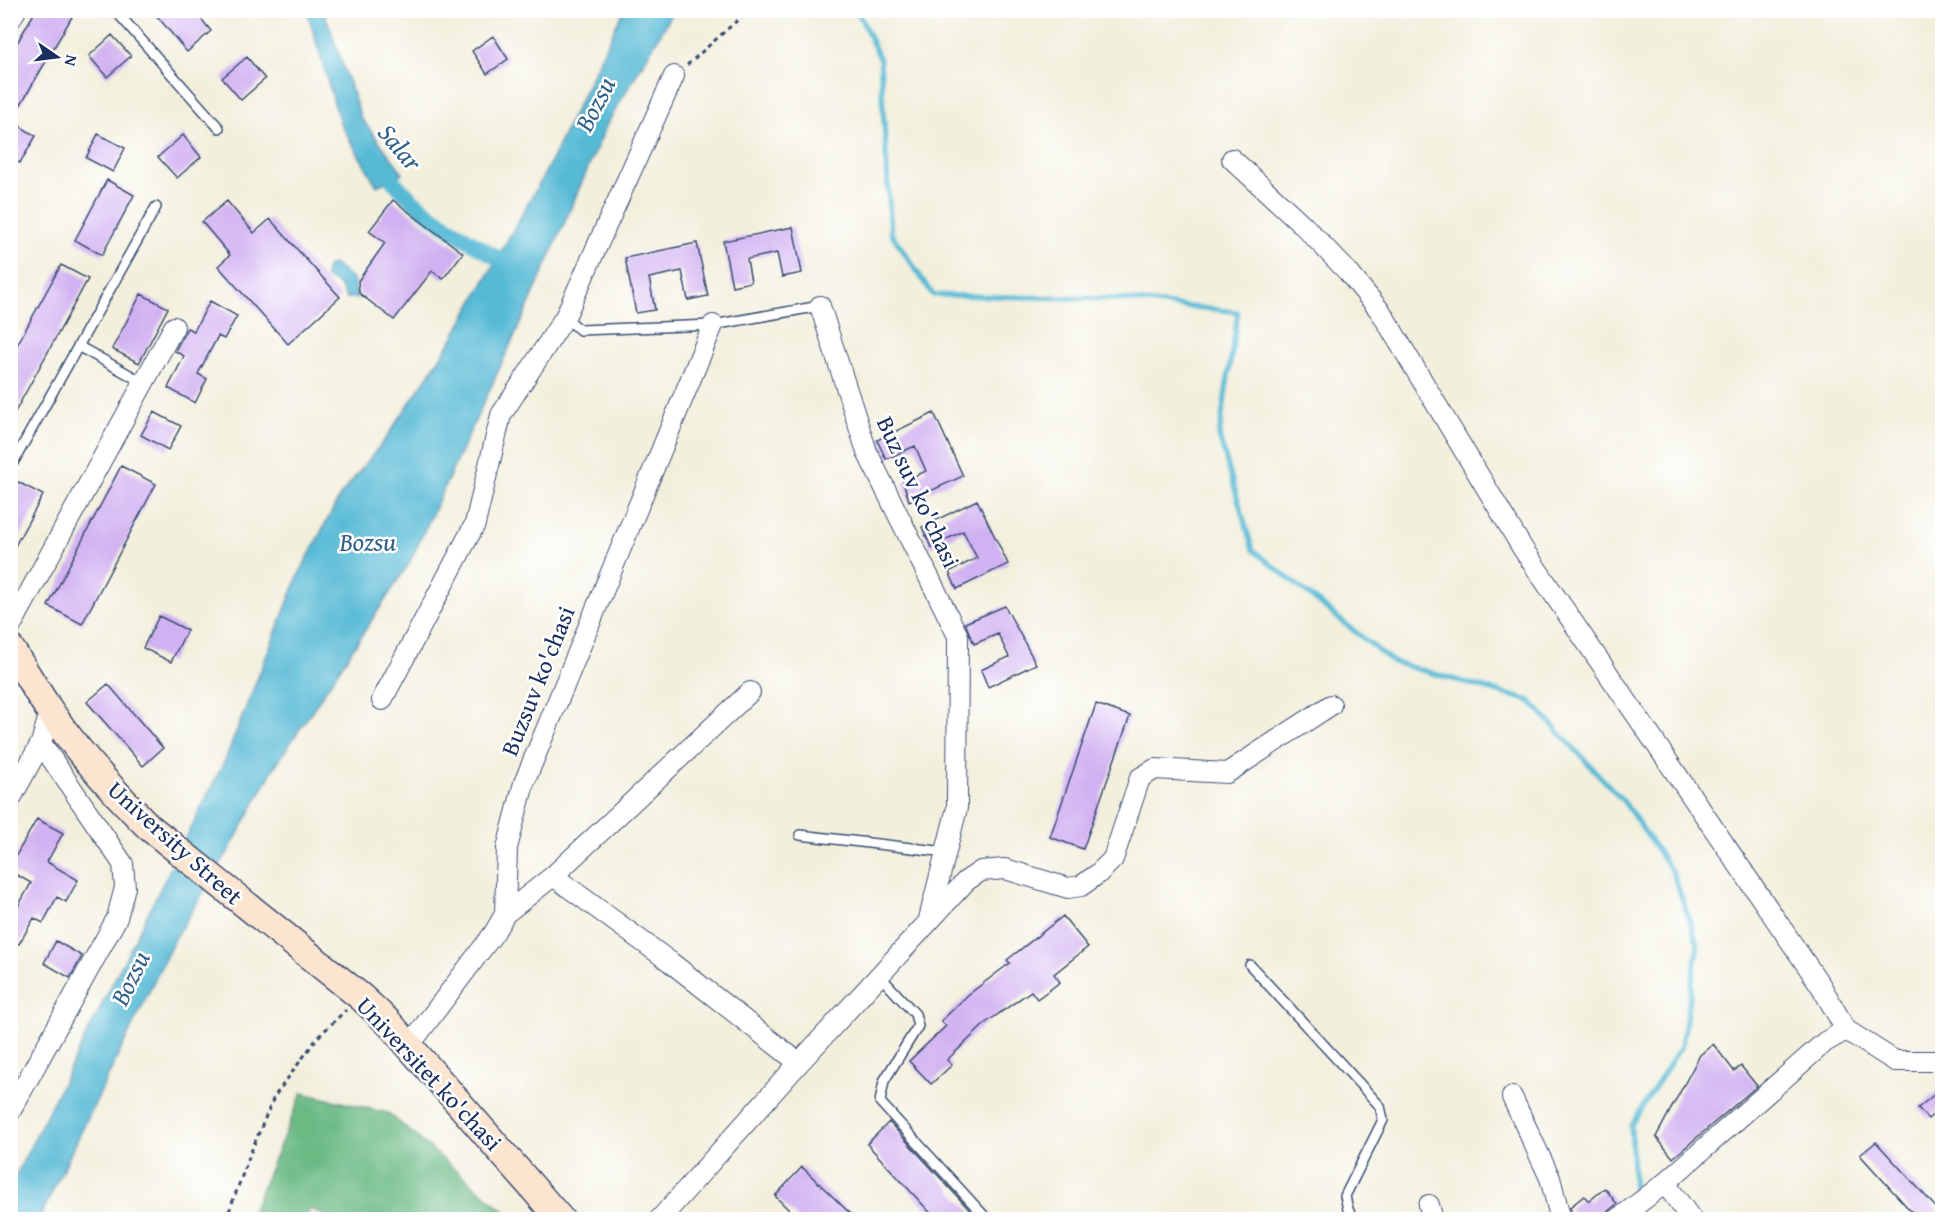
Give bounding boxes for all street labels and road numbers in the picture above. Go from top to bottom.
street label: Buz suv ko'chasi [868,410,969,574]
street label: Buzsuv ko'chasi [492,601,584,761]
street label: University Street [100,772,251,913]
street label: Universitet ko'chasi [348,989,510,1159]

